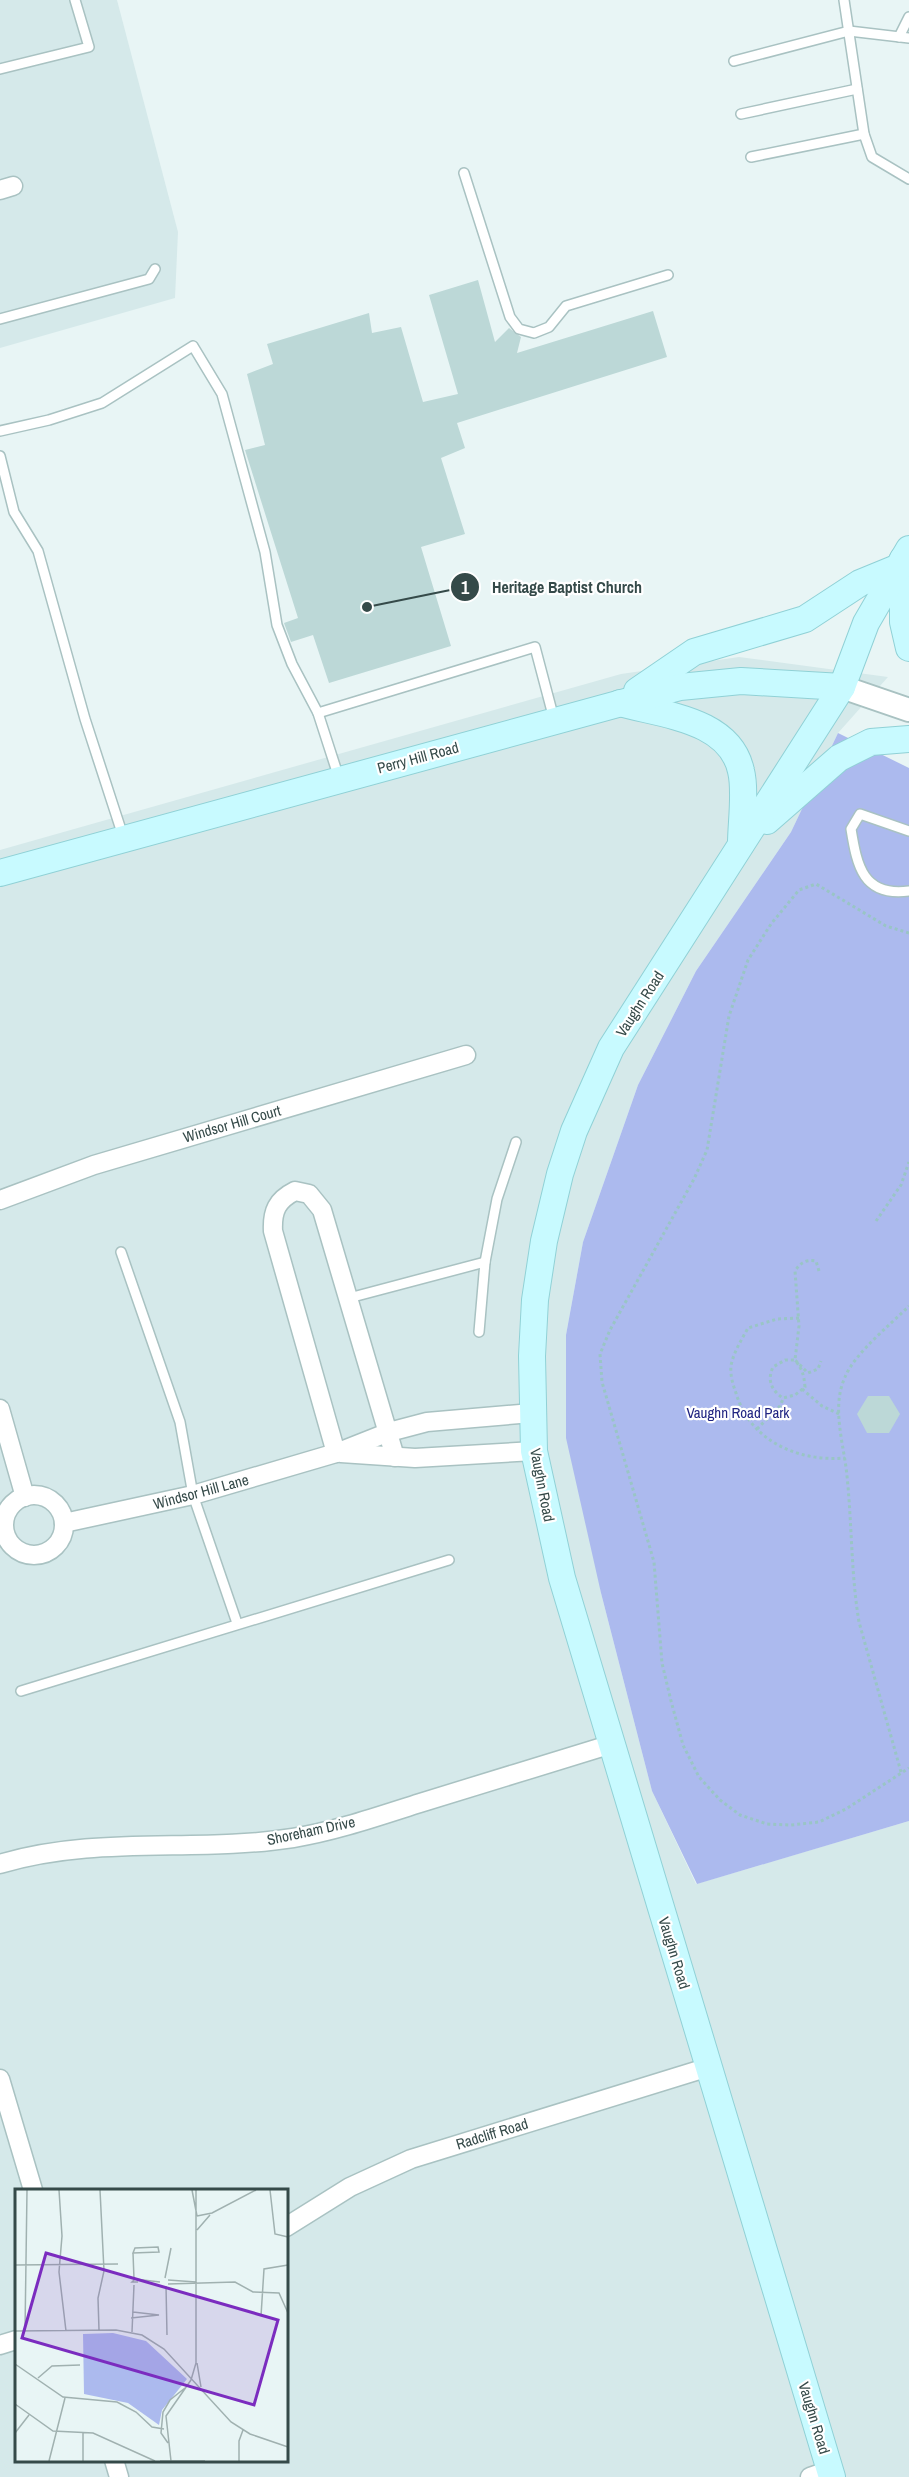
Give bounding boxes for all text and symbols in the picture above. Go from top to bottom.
callout: Heritage Baptist Church [450,570,654,604]
text: 1 [461,575,470,600]
text: Heritage Baptist Church [492,576,642,598]
street label: Perry Hill Road [375,737,461,778]
street label: Vaughn Road [611,967,669,1041]
street label: Windsor Hill Court [181,1099,284,1147]
park label: Vaughn Road Park [686,1402,790,1423]
street label: Vaughn Road [525,1446,560,1523]
street label: Windsor Hill Lane [151,1469,251,1514]
street label: Shoreham Drive [265,1811,357,1850]
street label: Vaughn Road [654,1914,695,1991]
street label: Radcliff Road [453,2113,530,2154]
inset map [15,2189,288,2462]
street label: Vaughn Road [794,2379,835,2456]

